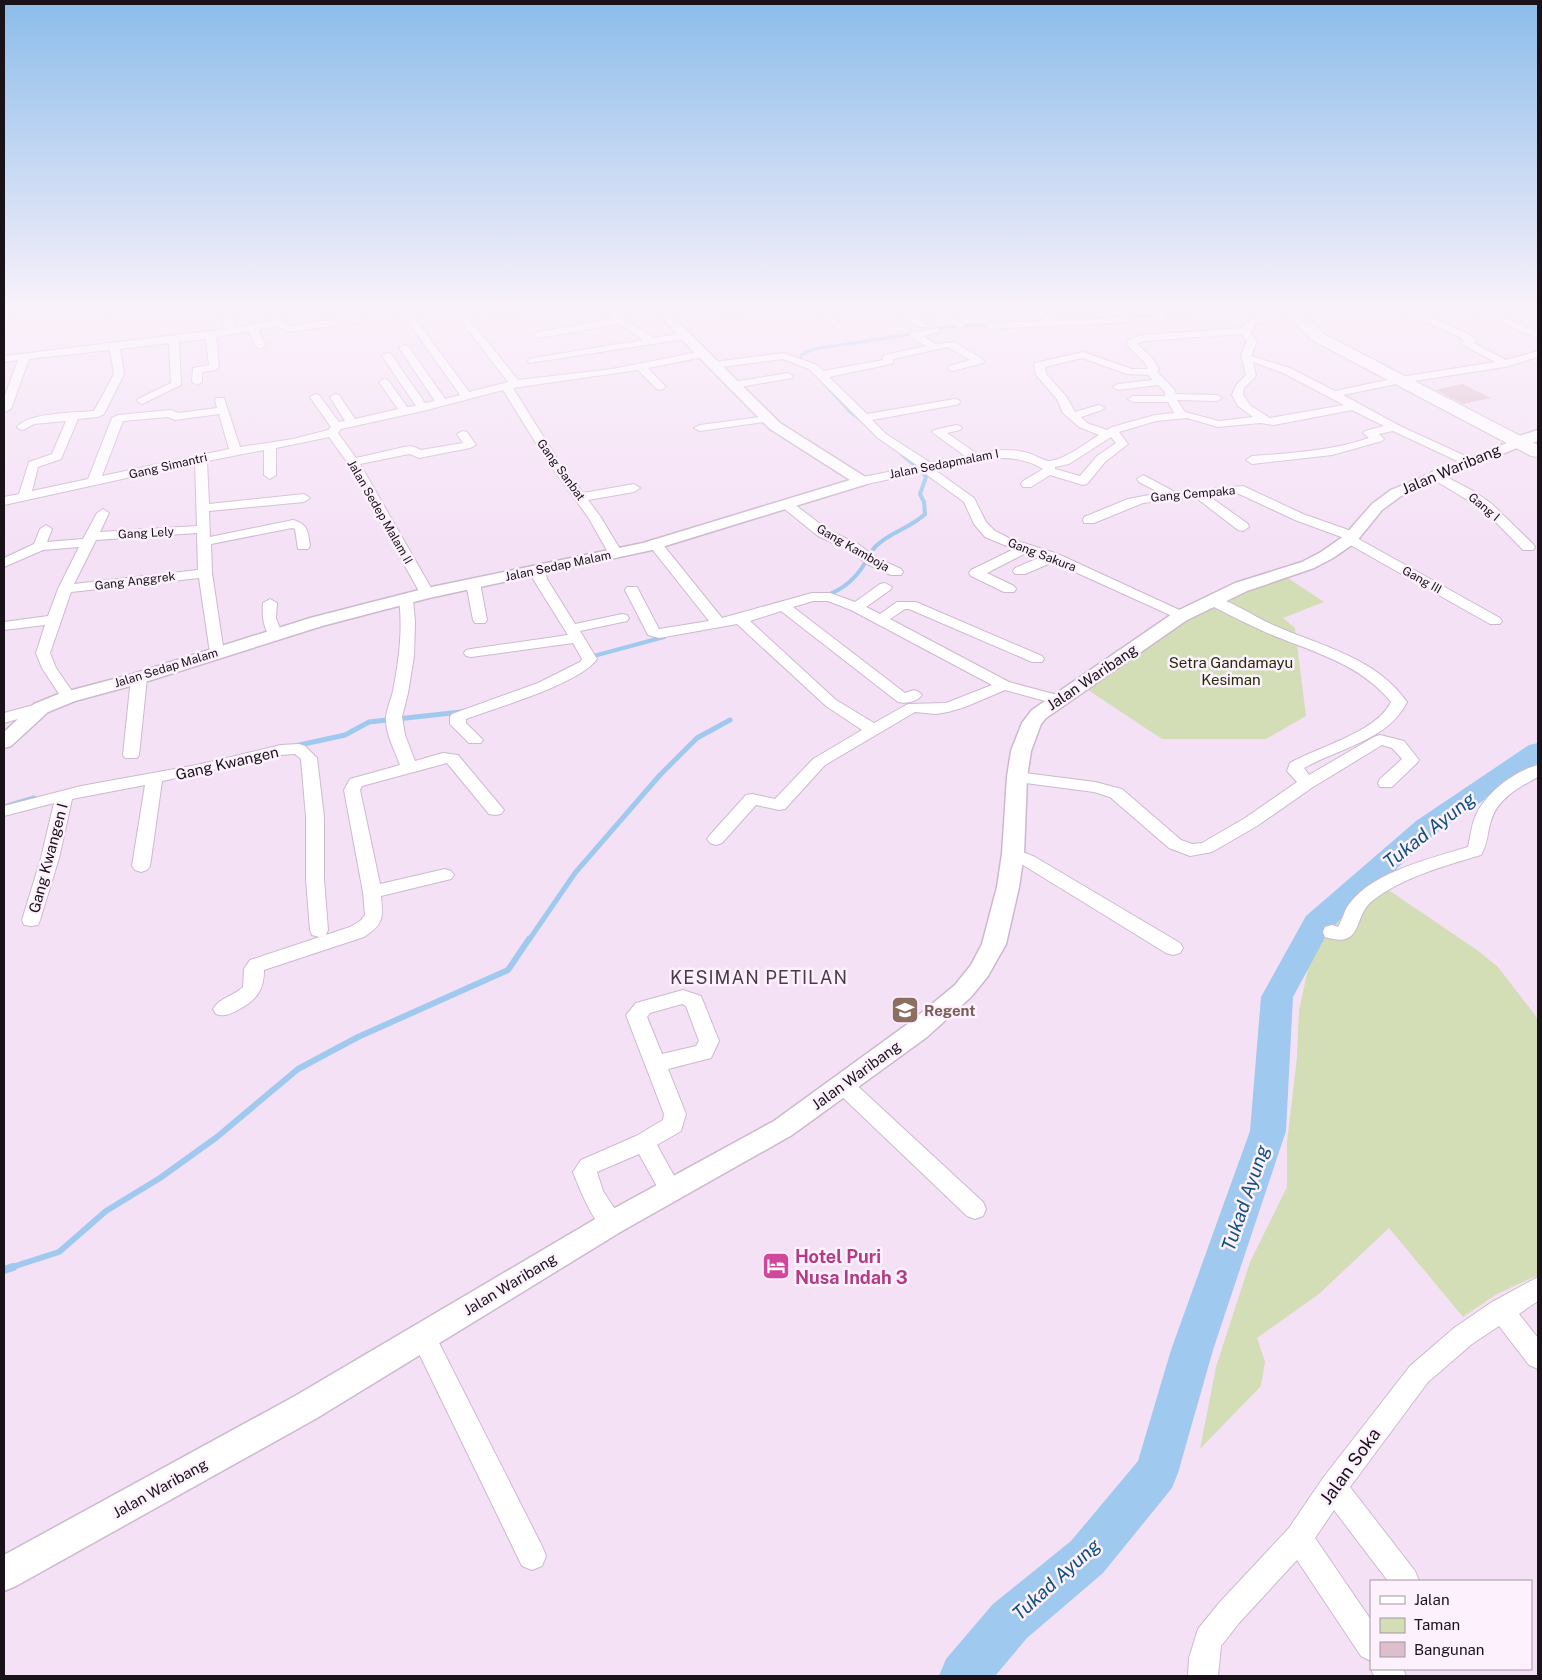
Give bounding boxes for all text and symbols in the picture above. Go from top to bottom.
street label: Gang Sanbat [534,437,588,504]
street label: Jalan Waribang [1399,441,1503,497]
street label: Jalan Sedapmalam I [888,447,1000,481]
street label: Gang Simantri [128,450,208,482]
street label: Jalan Sedep Malam II [345,458,415,566]
street label: Gang Cempaka [1150,483,1236,505]
street label: Gang I [1466,490,1502,524]
street label: Gang Kamboja [814,522,892,574]
street label: Gang Lely [118,525,175,541]
street label: Gang Sakura [1006,536,1078,574]
street label: Jalan Sedap Malam [504,548,612,584]
street label: Gang III [1400,563,1444,597]
street label: Gang Anggrek [94,569,176,593]
street label: Jalan Waribang [1043,640,1141,714]
street label: Jalan Sedap Malam [112,646,220,690]
park label: Setra Gandamayu Kesiman [1169,654,1293,688]
street label: Gang Kwangen [174,743,280,783]
water label: Tukad Ayung [1379,787,1480,873]
street label: Gang Kwangen I [25,801,71,915]
district label: KESIMAN PETILAN [670,967,848,988]
school or university icon: Regent [890,995,920,1025]
place label: Regent [924,1002,975,1019]
street label: Jalan Waribang [808,1037,904,1113]
water label: Tukad Ayung [1217,1142,1274,1254]
place label: Hotel Puri Nusa Indah 3 [795,1246,908,1288]
street label: Jalan Waribang [460,1250,560,1318]
hotel icon: Hotel Puri Nusa Indah 3 [761,1251,791,1281]
street label: Jalan Soka [1315,1424,1385,1508]
street label: Jalan Waribang [110,1455,210,1521]
water label: Tukad Ayung [1008,1533,1105,1624]
legend [1370,1580,1532,1670]
text: Jalan [1414,1591,1450,1608]
text: Taman [1414,1616,1460,1633]
text: Bangunan [1414,1641,1485,1658]

